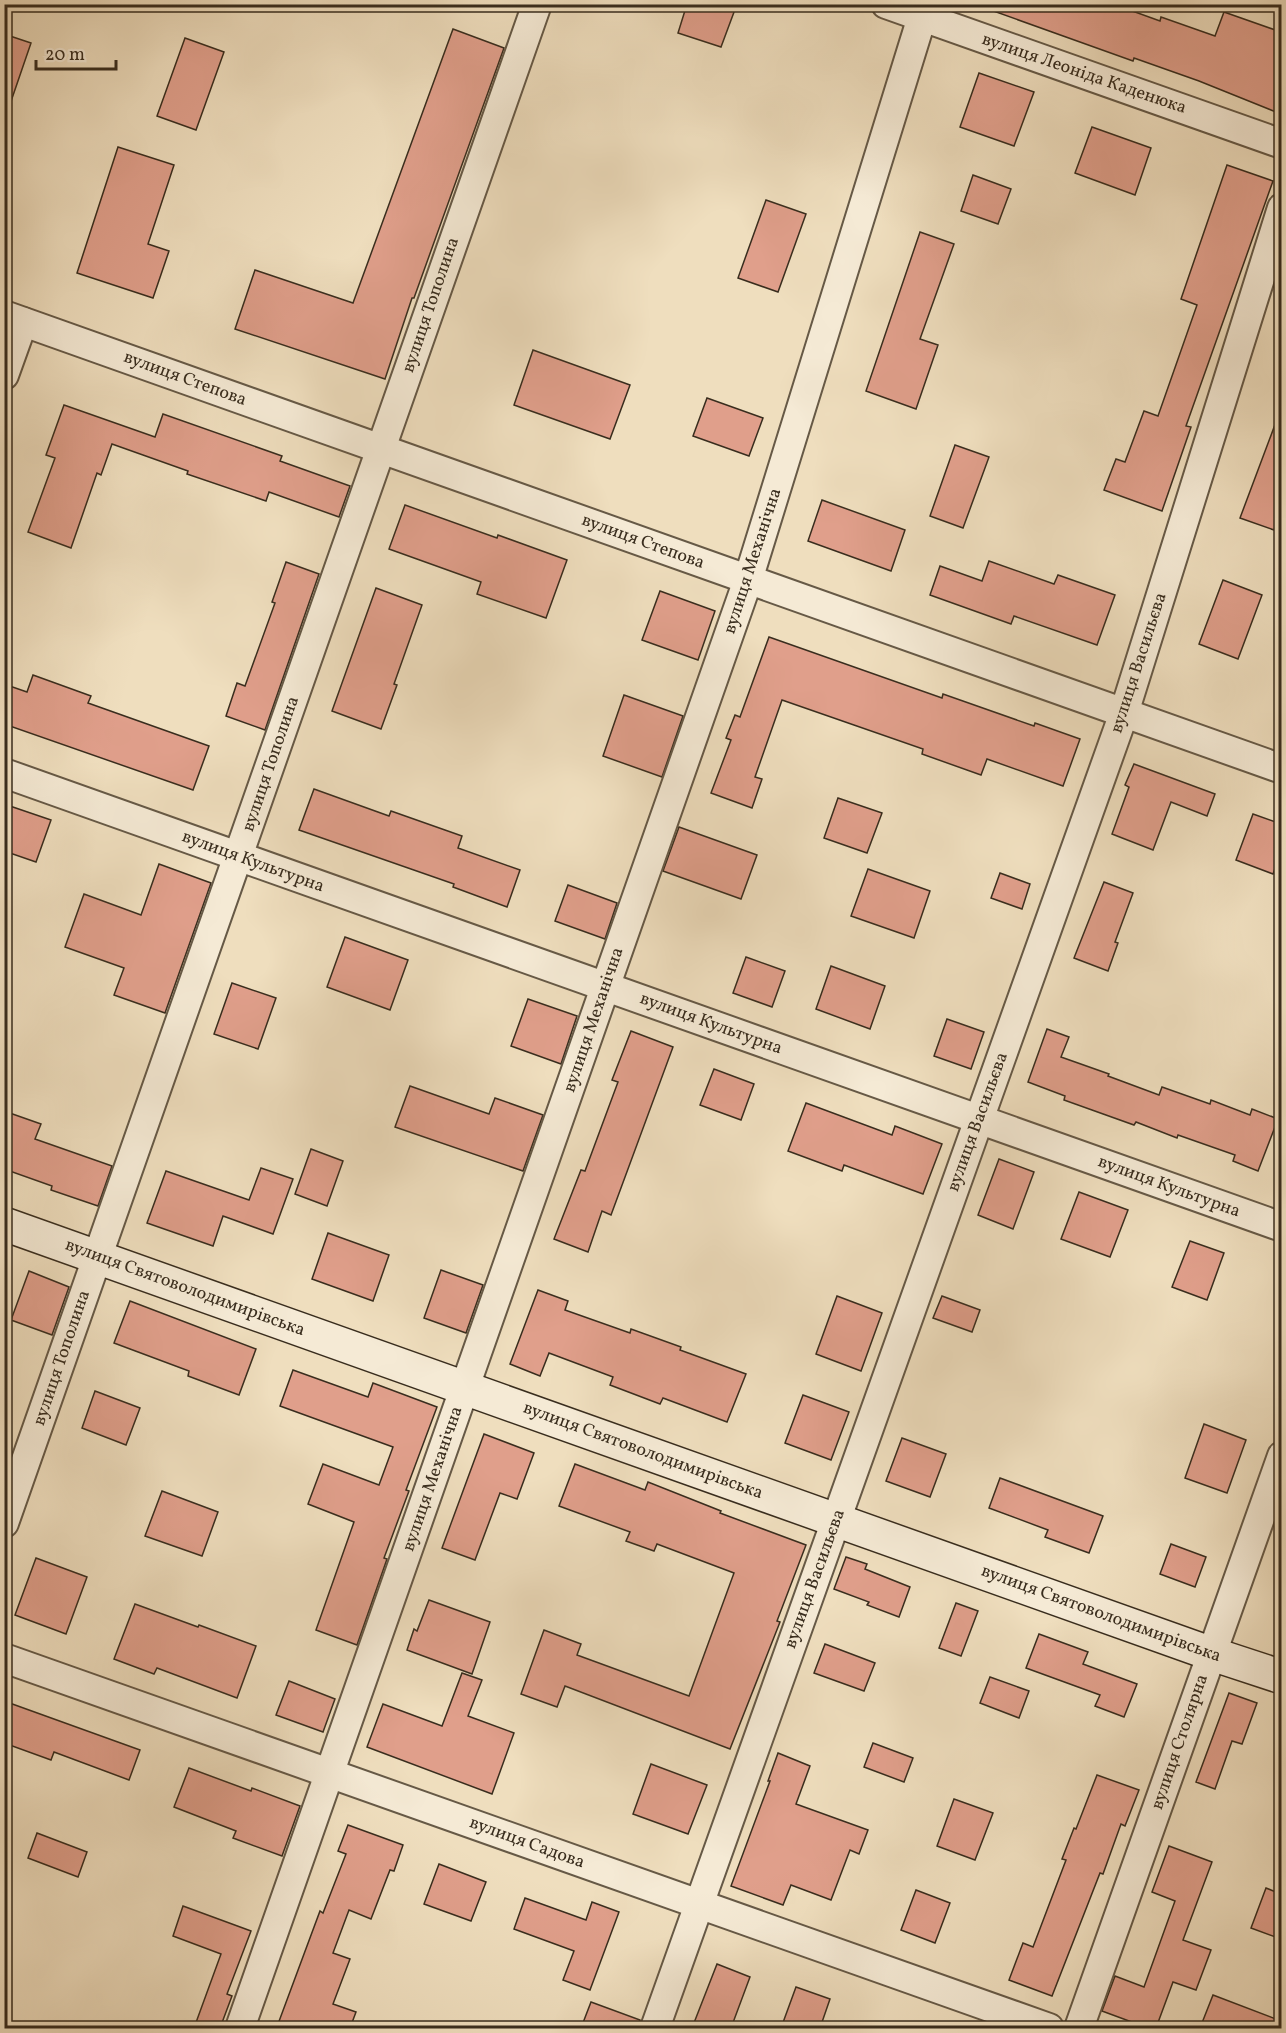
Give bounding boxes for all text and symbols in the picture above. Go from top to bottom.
street label: вулиця Леоніда Каденюка [978,27,1190,121]
scale bar [36,33,116,71]
text: 20 m [45,43,85,68]
street label: вулиця Тополина [396,234,466,376]
street label: вулиця Степова [120,345,250,413]
street label: вулиця Механічна [718,485,788,637]
street label: вулиця Степова [578,508,708,576]
street label: вулиця Васильєва [1104,589,1174,737]
street label: вулиця Тополина [236,693,306,835]
street label: вулиця Культурна [178,825,328,899]
street label: вулиця Механічна [557,944,631,1096]
street label: вулиця Культурна [636,987,786,1061]
street label: вулиця Васильєва [941,1049,1015,1195]
street label: вулиця Культурна [1094,1150,1244,1224]
street label: вулиця Святоволодимирівська [61,1233,309,1343]
street label: вулиця Тополина [27,1287,97,1429]
street label: вулиця Святоволодимирівська [519,1396,767,1506]
street label: вулиця Механічна [396,1403,470,1555]
street label: вулиця Васильєва [778,1506,852,1652]
street label: вулиця Святоволодимирівська [977,1559,1225,1669]
street label: вулиця Столярна [1145,1671,1215,1813]
street label: вулиця Садова [466,1811,588,1875]

